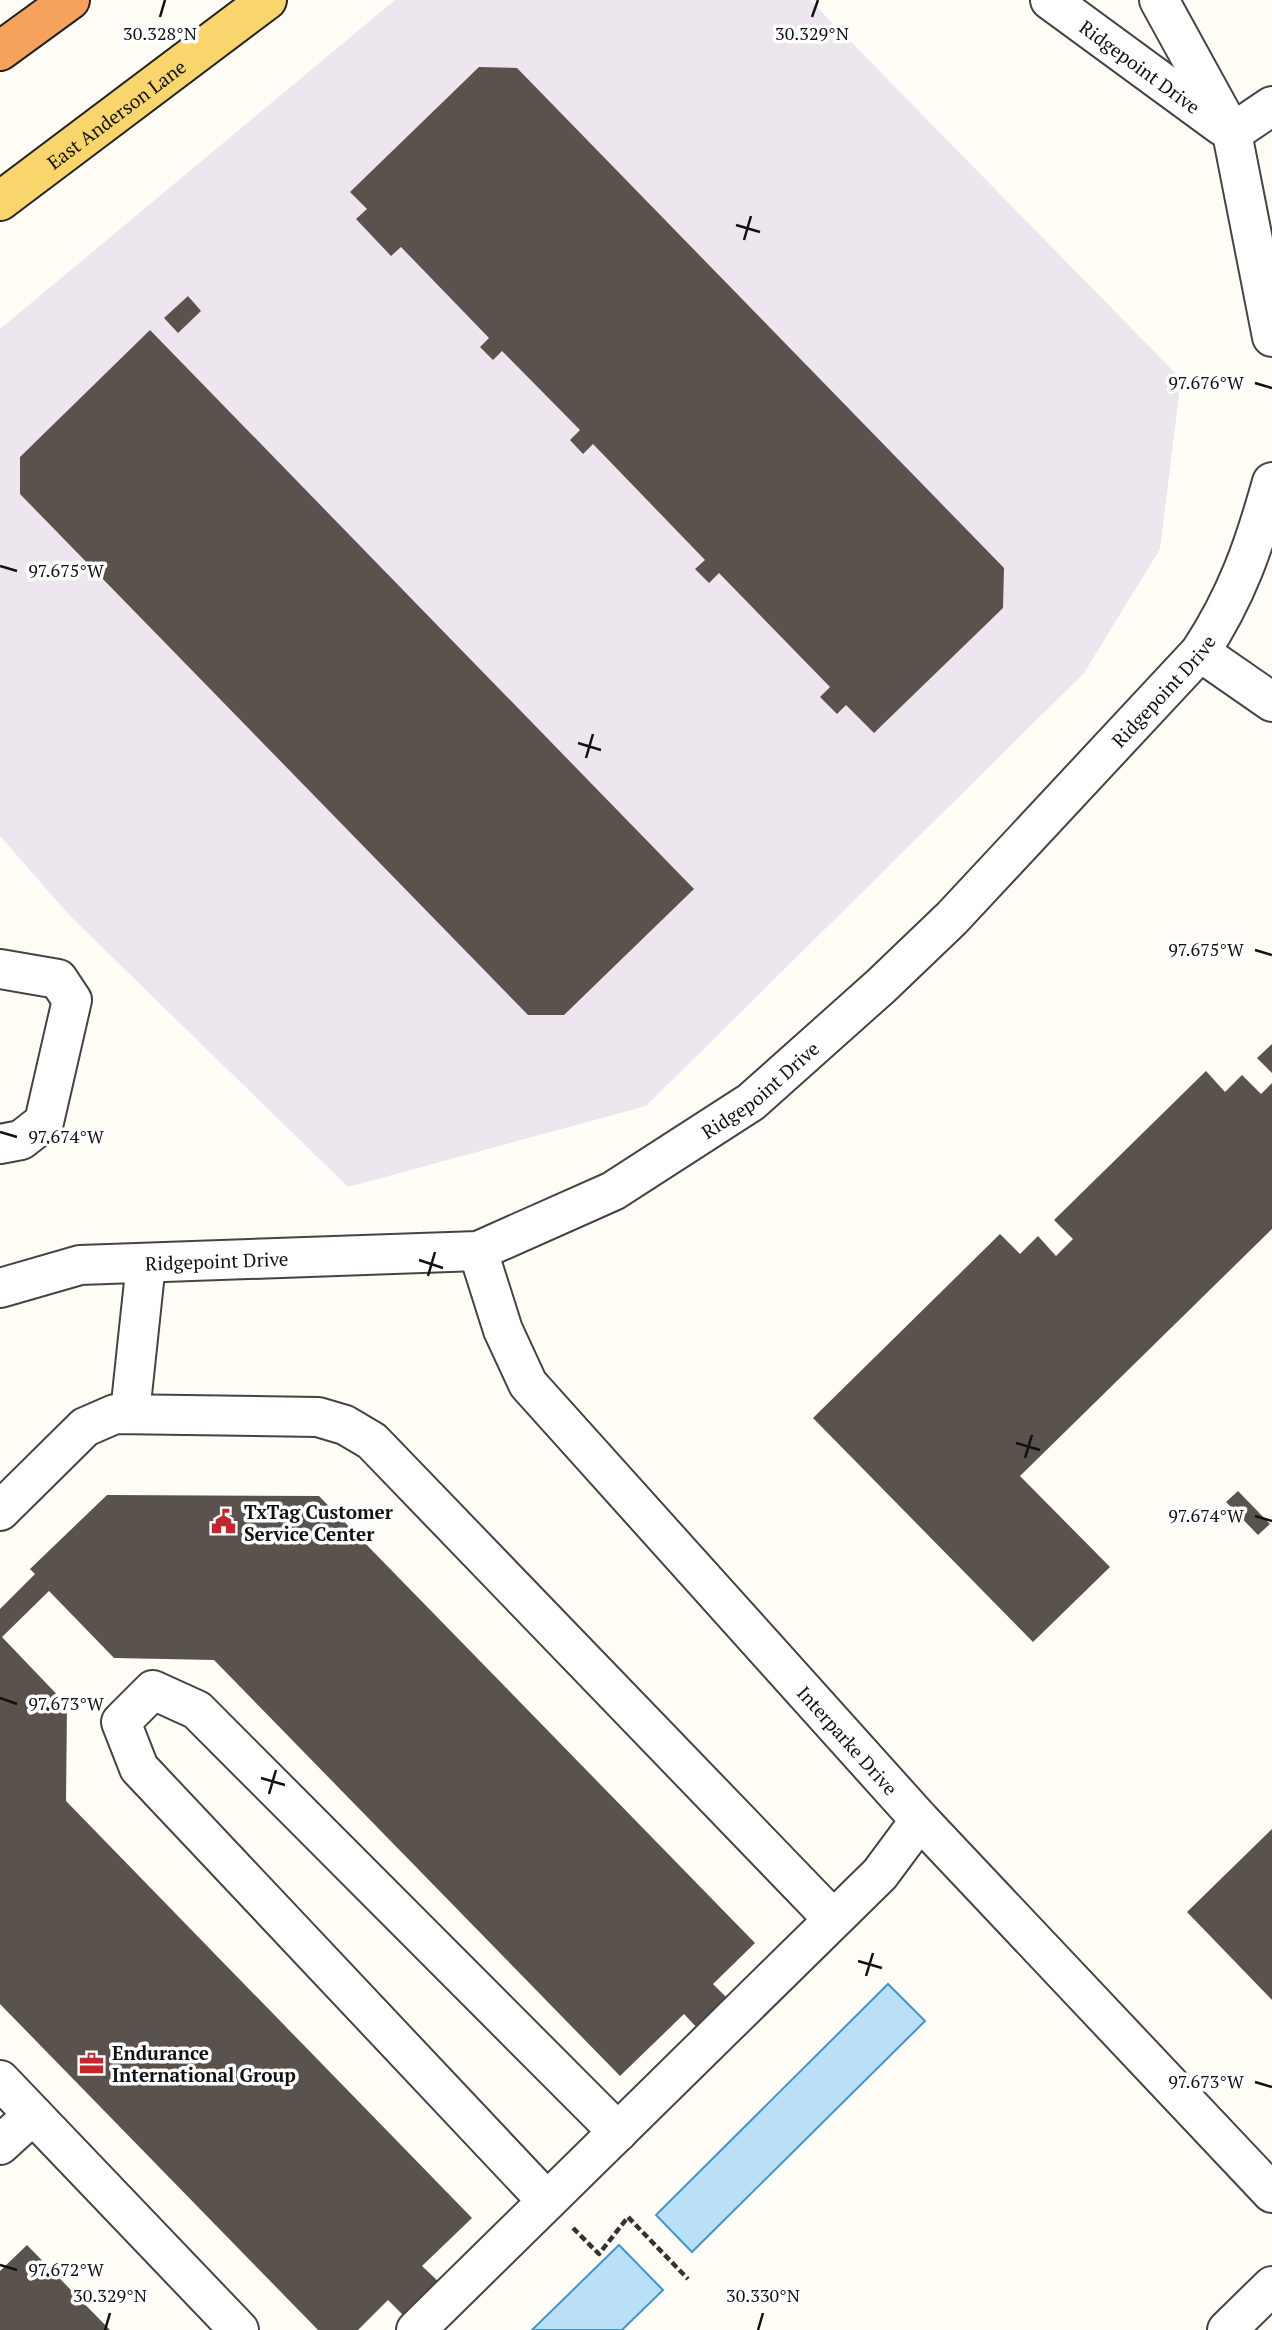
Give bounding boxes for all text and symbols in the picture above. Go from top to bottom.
street label: Ridgepoint Drive [1075,14,1206,119]
text: 30.328°N [123,21,197,45]
text: 30.329°N [775,21,849,45]
street label: East Anderson Lane [41,53,190,174]
text: 97.676°W [1168,370,1244,394]
text: 97.675°W [28,558,104,582]
street label: Ridgepoint Drive [1105,630,1220,752]
text: 97.675°W [1168,937,1244,961]
street label: Ridgepoint Drive [696,1035,824,1143]
text: 97.674°W [28,1124,104,1148]
street label: Ridgepoint Drive [145,1245,289,1275]
place label: TxTag Customer Service Center [244,1499,394,1546]
text: 97.674°W [1168,1503,1244,1527]
public building icon: TxTag Customer Service Center [210,1508,238,1536]
street label: Interparke Drive [792,1680,904,1800]
text: 97.673°W [28,1691,104,1715]
place label: Endurance International Group [112,2040,296,2087]
office icon: Endurance International Group [78,2049,106,2077]
text: 97.673°W [1168,2069,1244,2093]
text: 97.672°W [28,2257,104,2281]
text: 30.329°N [73,2283,147,2307]
text: 30.330°N [726,2283,800,2307]

